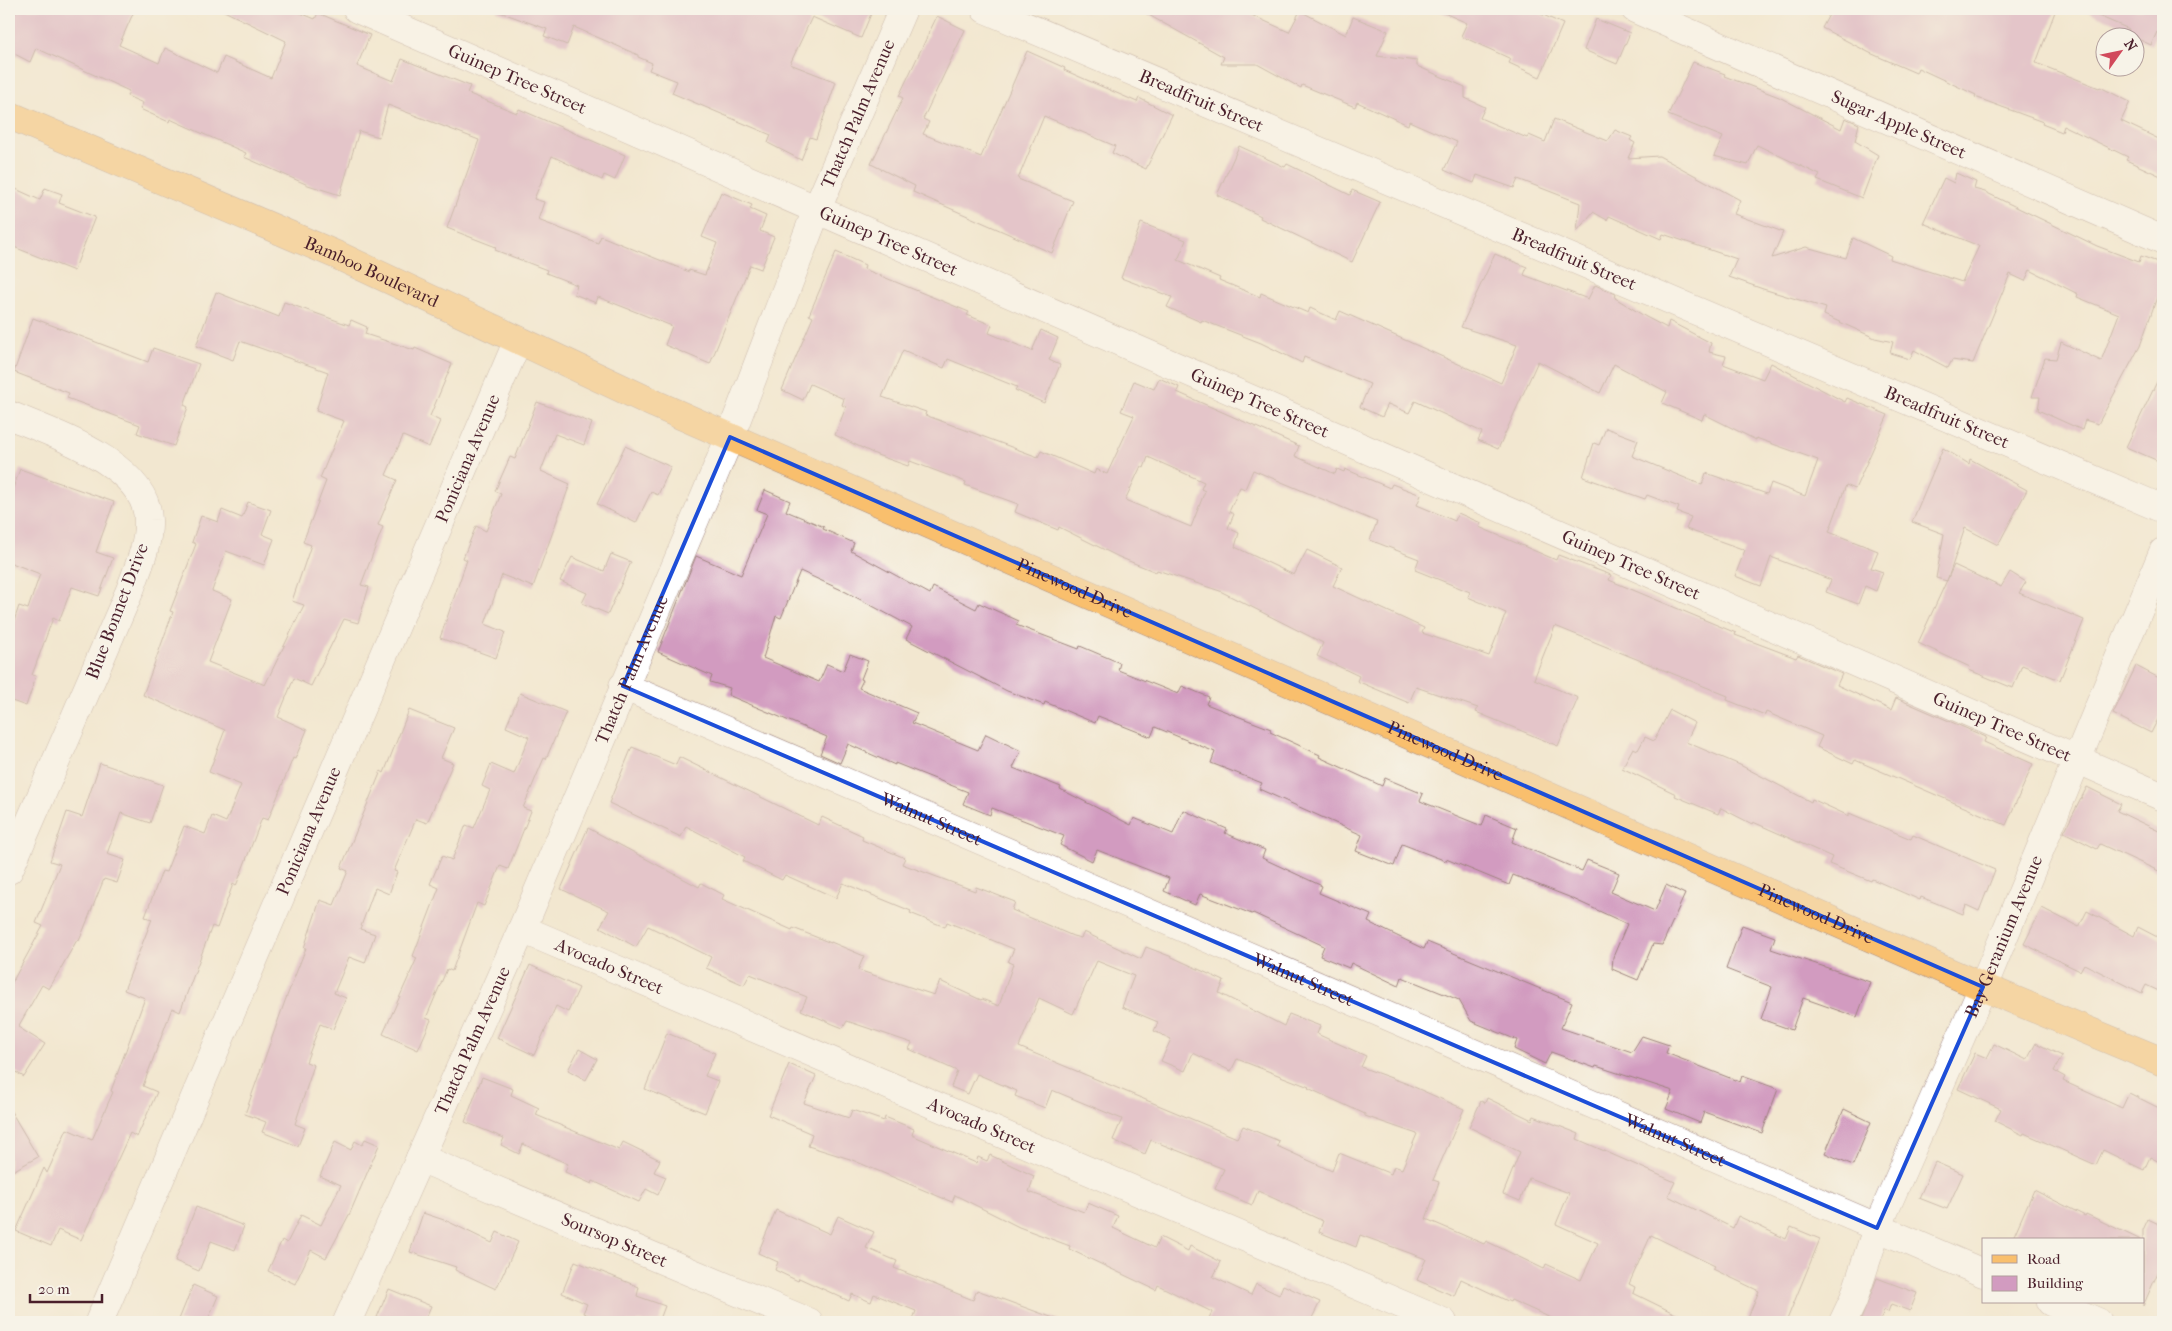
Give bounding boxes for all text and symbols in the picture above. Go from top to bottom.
north arrow [2094,28,2144,78]
street label: Thatch Palm Avenue [817,36,900,192]
text: N [2120,36,2141,55]
street label: Guinep Tree Street [445,40,590,119]
street label: Breadfruit Street [1136,66,1267,137]
street label: Sugar Apple Street [1828,86,1970,164]
street label: Guinep Tree Street [816,202,961,281]
street label: Breadfruit Street [1509,224,1640,295]
street label: Bamboo Boulevard [301,232,442,312]
street label: Guinep Tree Street [1187,364,1333,443]
street label: Breadfruit Street [1881,382,2013,454]
street label: Poniciana Avenue [431,391,505,526]
street label: Guinep Tree Street [1558,526,1704,605]
street label: Blue Bonnet Drive [82,540,153,682]
street label: Pinewood Drive [1013,554,1136,623]
street label: Thatch Palm Avenue [591,592,673,748]
street label: Guinep Tree Street [1930,688,2075,767]
street label: Pinewood Drive [1384,717,1506,786]
street label: Poniciana Avenue [272,764,346,898]
street label: Walnut Street [877,788,986,851]
street label: Bay Geranium Avenue [1961,852,2047,1021]
street label: Pinewood Drive [1755,880,1877,949]
street label: Avocado Street [551,934,667,999]
street label: Walnut Street [1248,949,1357,1011]
street label: Thatch Palm Avenue [431,963,515,1118]
street label: Avocado Street [923,1093,1040,1158]
street label: Walnut Street [1620,1109,1729,1172]
street label: Soursop Street [558,1209,671,1272]
legend [1982,1238,2144,1304]
text: Road [2027,1250,2061,1268]
scale bar [30,1271,102,1303]
text: Building [2027,1274,2084,1292]
text: 20 m [38,1280,70,1298]

